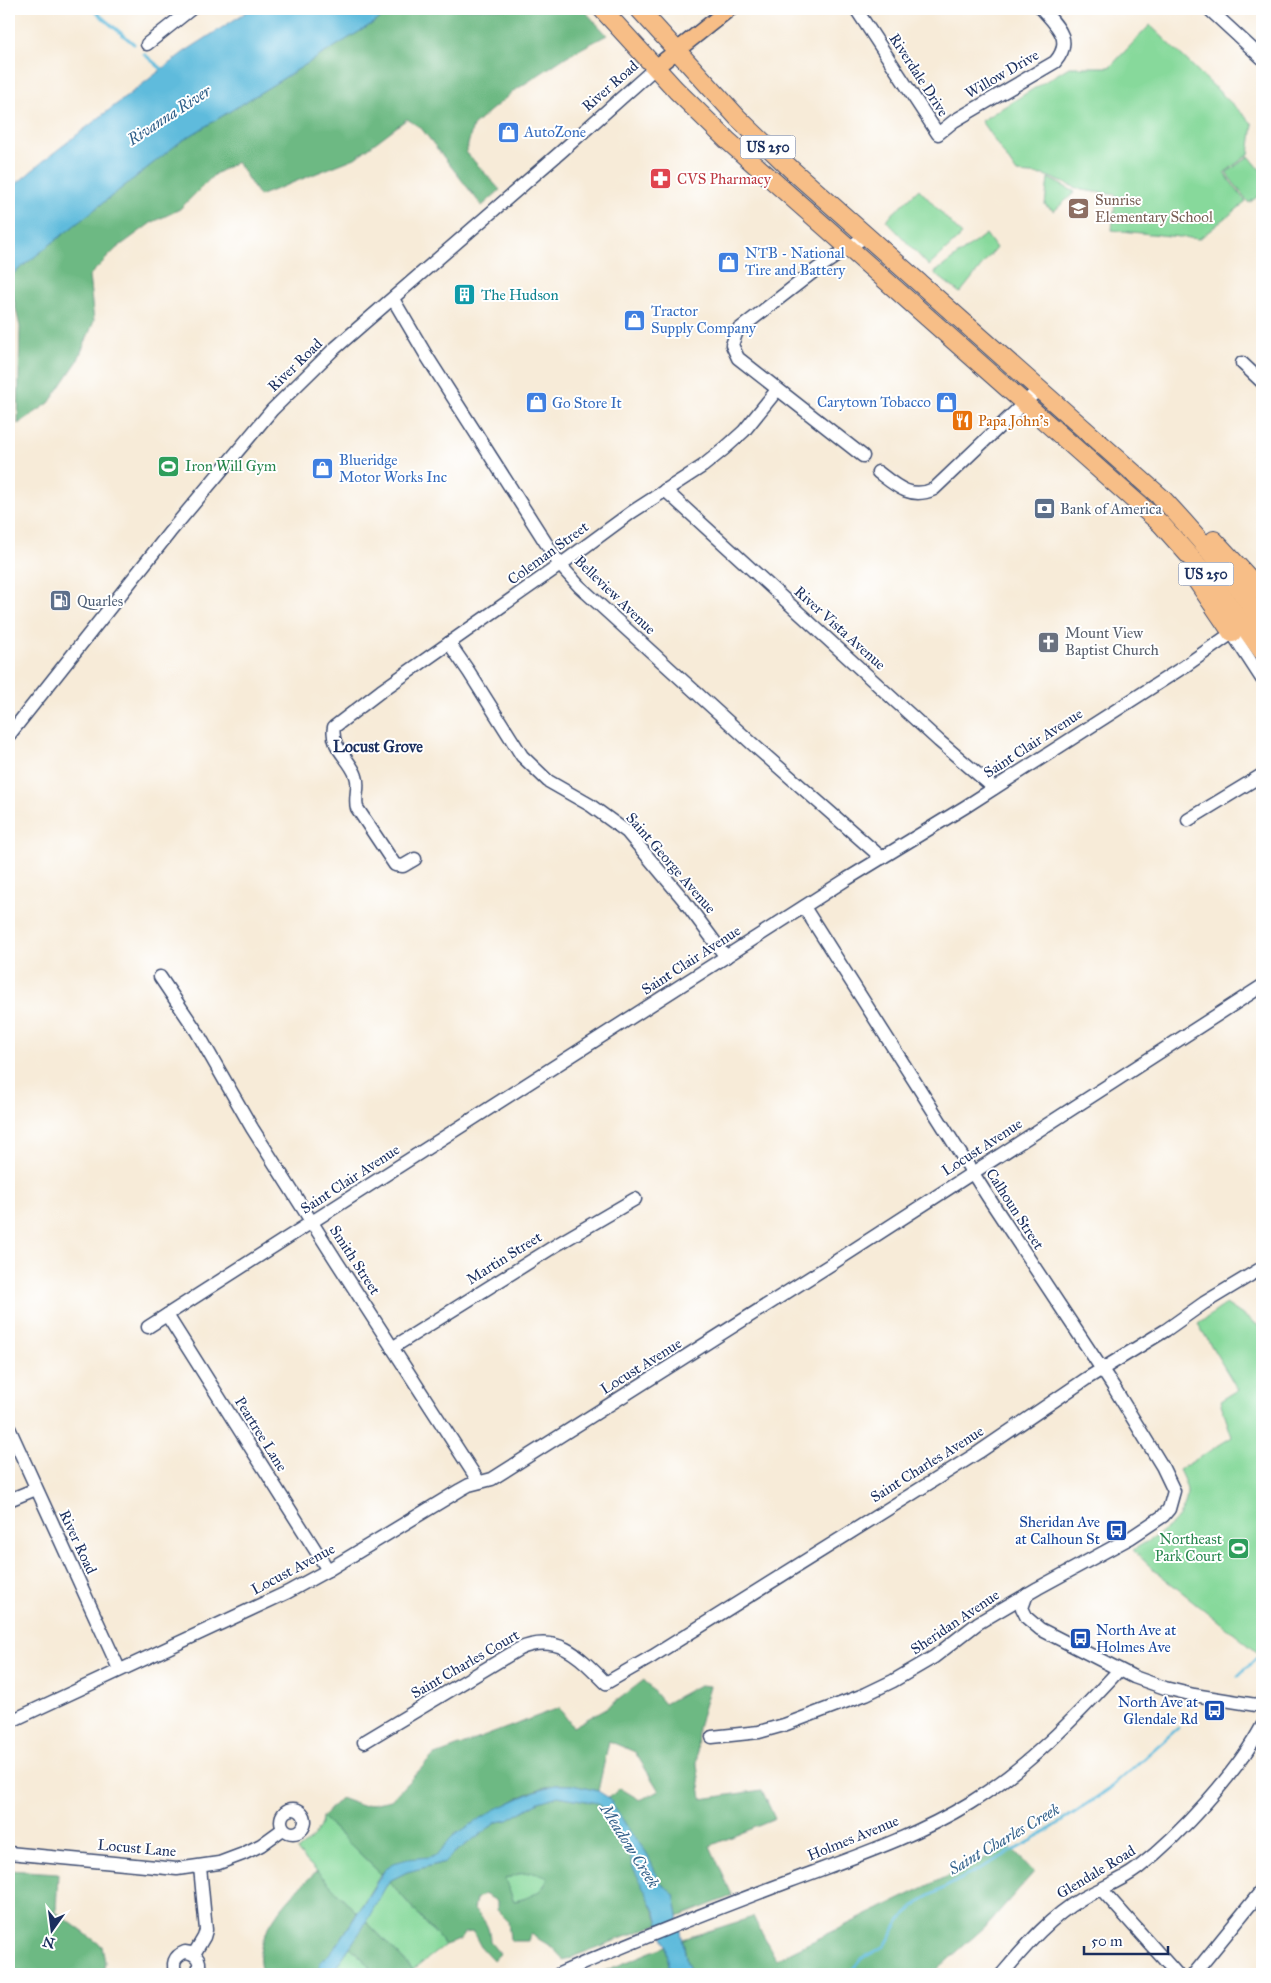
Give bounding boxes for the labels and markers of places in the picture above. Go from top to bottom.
shop icon: AutoZone [496,120,520,144]
place label: AutoZone [523,123,586,141]
pharmacy icon: CVS Pharmacy [649,167,673,191]
place label: CVS Pharmacy [677,170,772,188]
place label: Sunrise Elementary School [1095,191,1214,226]
school or university icon: Sunrise Elementary School [1067,197,1091,221]
place label: NTB - National Tire and Battery [745,244,846,279]
shop icon: NTB - National Tire and Battery [717,250,741,274]
building icon: The Hudson [453,283,477,307]
place label: The Hudson [481,286,559,304]
place label: Tractor Supply Company [651,302,757,337]
shop icon: Tractor Supply Company [623,308,647,332]
shop icon: Carytown Tobacco [935,390,959,414]
shop icon: Go Store It [524,391,548,415]
place label: Carytown Tobacco [817,393,931,411]
place label: Go Store It [552,394,623,412]
restaurant icon: Papa John's [950,409,974,433]
place label: Papa John's [978,412,1049,431]
place label: Blueridge Motor Works Inc [339,451,447,486]
sports icon: Iron Will Gym [157,454,181,478]
place label: Iron Will Gym [185,457,277,475]
shop icon: Blueridge Motor Works Inc [311,457,335,481]
bank icon: Bank of America [1032,497,1056,521]
place label: Bank of America [1060,500,1162,518]
fuel station icon: Quarles [49,589,73,613]
place label: Quarles [77,592,123,610]
place label: Mount View Baptist Church [1065,624,1160,659]
church icon: Mount View Baptist Church [1037,630,1061,654]
place label: Sheridan Ave at Calhoun St [1015,1513,1101,1548]
bus stop icon: Sheridan Ave at Calhoun St [1104,1519,1128,1543]
place label: Northeast Park Court [1155,1530,1223,1565]
sports icon: Northeast Park Court [1226,1536,1250,1560]
place label: North Ave at Holmes Ave [1096,1621,1177,1656]
bus stop icon: North Ave at Holmes Ave [1068,1627,1092,1651]
place label: North Ave at Glendale Rd [1118,1693,1199,1728]
bus stop icon: North Ave at Glendale Rd [1202,1699,1226,1723]

